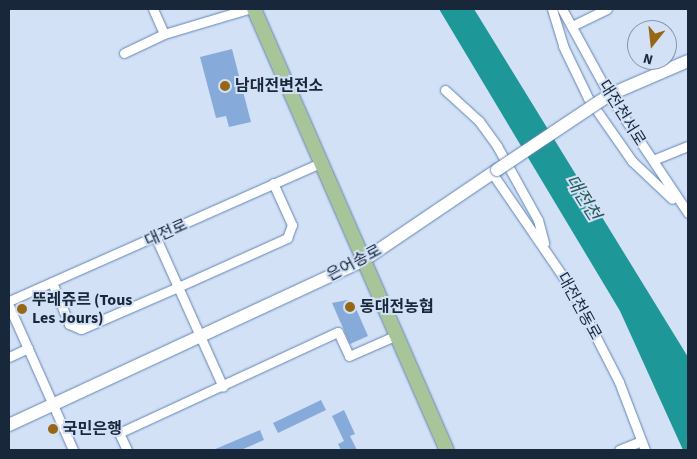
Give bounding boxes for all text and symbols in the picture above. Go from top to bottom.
north arrow [627,20,677,70]
text: N [641,48,655,69]
place label: 남대전변전소 [235,76,323,96]
street label: 대전천서로 [594,77,650,149]
marker: 남대전변전소 [219,80,231,92]
water label: 대전천 [560,171,604,225]
street label: 대전로 [142,215,190,251]
street label: 은어송로 [323,241,385,285]
street label: 대전천동로 [553,269,605,343]
place label: 뚜레쥬르 (Tous Les Jours) [32,290,132,328]
place label: 동대전농협 [360,297,434,317]
marker: 동대전농협 [344,301,356,313]
marker: 뚜레쥬르 (Tous Les Jours) [16,303,28,315]
place label: 국민은행 [63,419,122,439]
marker: 국민은행 [47,423,59,435]

